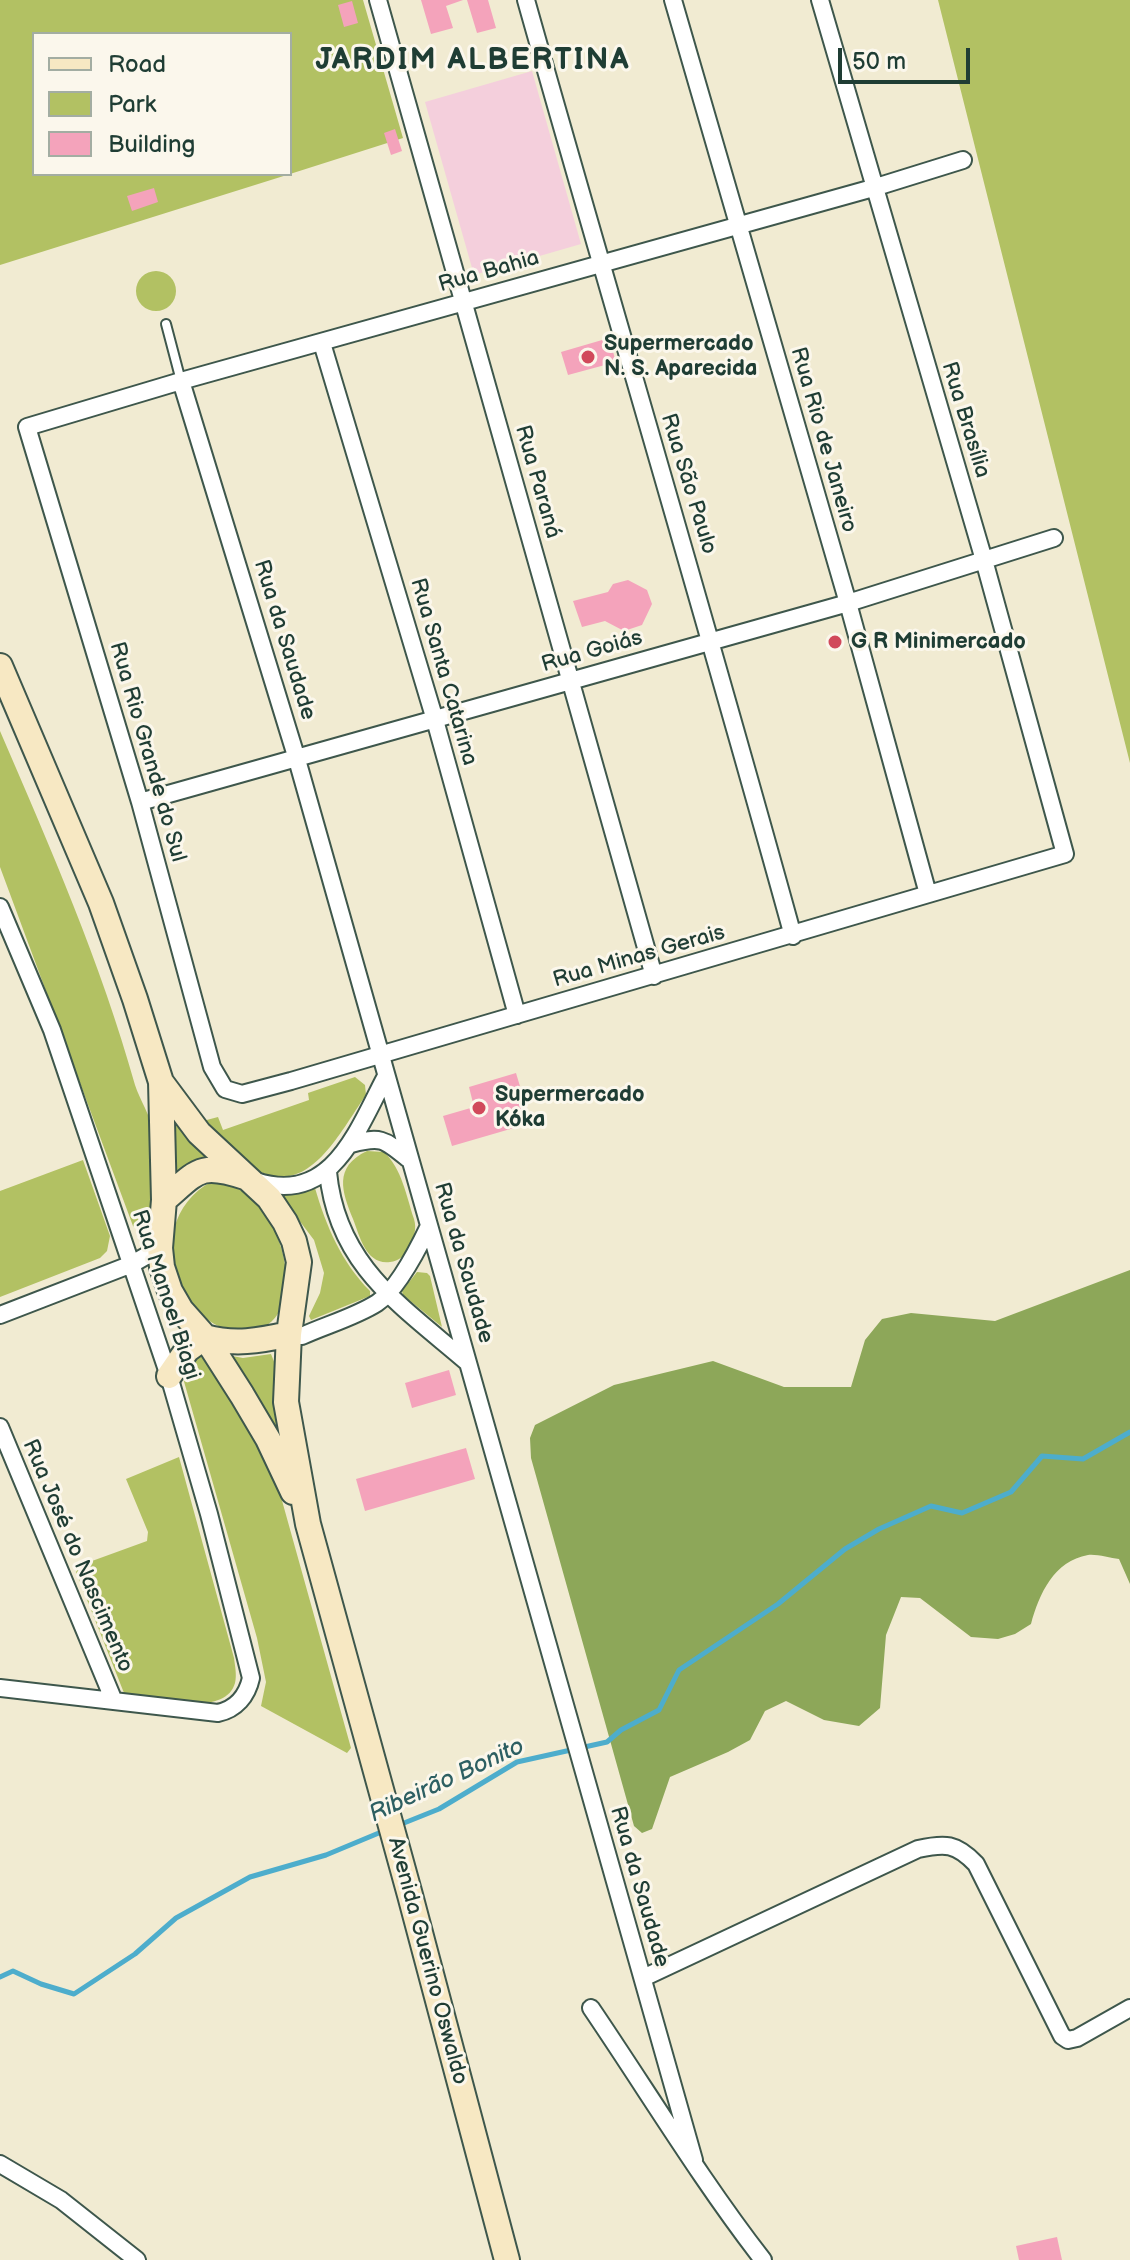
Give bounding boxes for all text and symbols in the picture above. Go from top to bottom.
legend [32,32,292,176]
scale bar [842,32,974,82]
district label: JARDIM ALBERTINA [315,43,631,79]
text: 50 m [852,47,906,76]
text: Road [108,50,166,79]
text: Park [108,90,156,119]
text: Building [108,130,195,159]
street label: Rua Bahia [436,245,542,299]
place label: Supermercado N. S. Aparecida [604,331,757,382]
street label: Rua Rio de Janeiro [784,344,862,536]
marker: Supermercado N. S. Aparecida [579,348,597,366]
street label: Rua Brasília [935,359,995,481]
street label: Rua São Paulo [654,411,722,557]
street label: Rua Paraná [508,422,566,542]
street label: Rua da Saudade [247,557,321,723]
street label: Rua Santa Catarina [404,575,482,769]
street label: Rua Goiás [538,625,646,679]
place label: G R Minimercado [851,629,1026,655]
marker: G R Minimercado [826,633,844,651]
street label: Rua Rio Grande do Sul [103,639,191,865]
street label: Rua Minas Gerais [550,920,728,994]
place label: Supermercado Kóka [495,1082,644,1134]
marker: Supermercado Kóka [470,1099,488,1117]
street label: Rua da Saudade [427,1180,499,1346]
street label: Rua Manoel Biagi [125,1207,205,1383]
street label: Rua José do Nascimento [16,1436,138,1676]
water label: Ribeirão Bonito [365,1732,529,1830]
street label: Rua da Saudade [603,1804,675,1970]
street label: Avenida Guerino Oswaldo [381,1834,473,2088]

